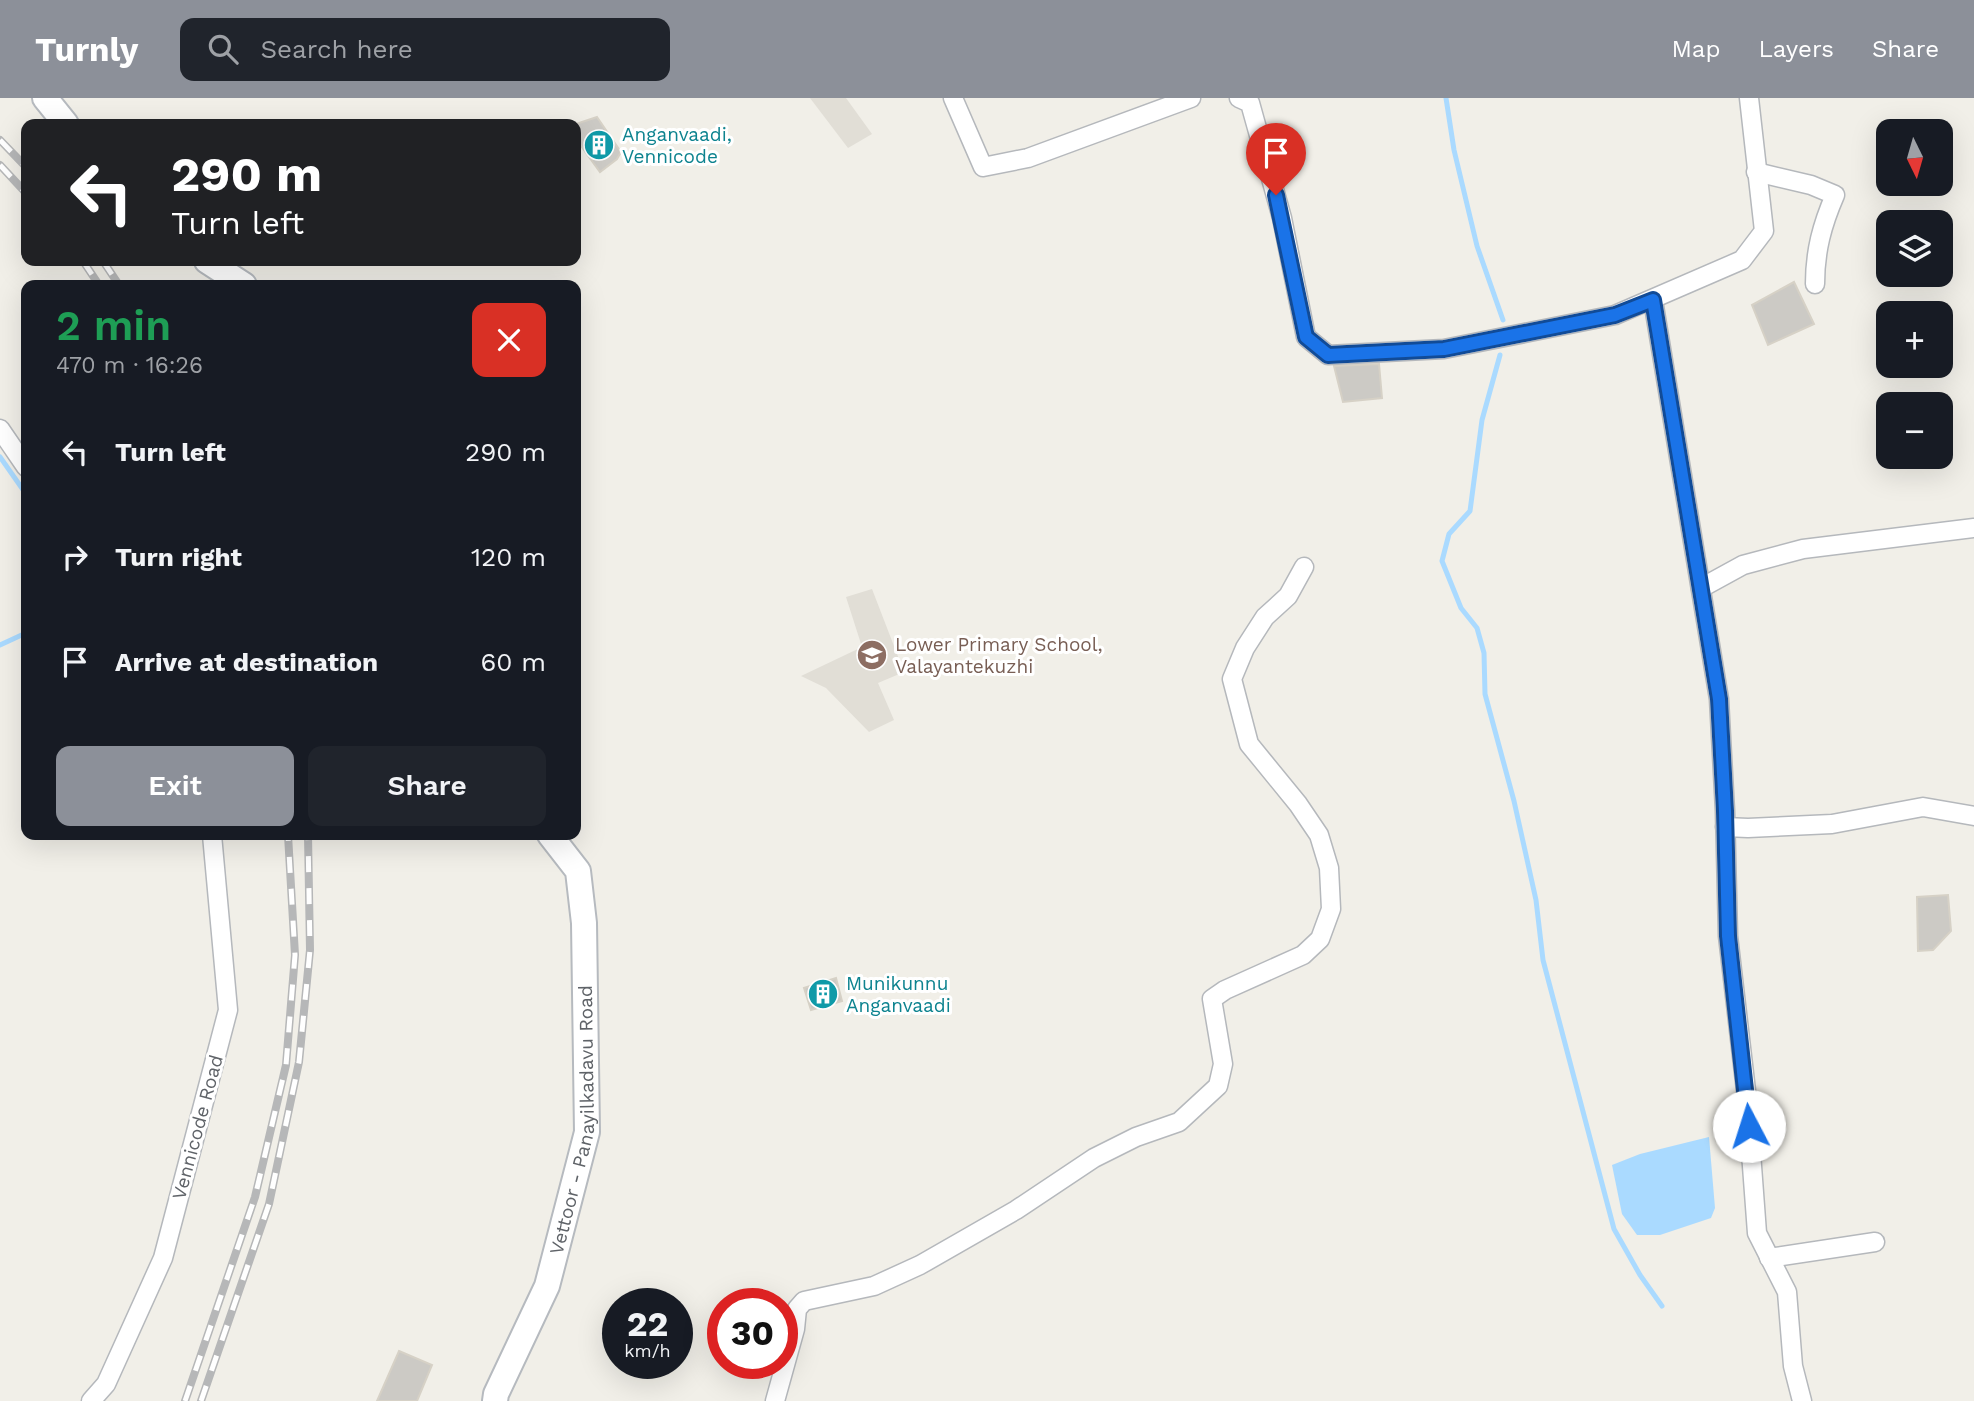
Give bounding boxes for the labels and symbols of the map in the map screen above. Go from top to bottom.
north arrow [1876,119,1953,196]
place label: Anganvaadi, Vennicode [622,123,732,168]
pin [1246,123,1306,195]
building icon: Anganvaadi, Vennicode [582,128,616,162]
place label: Lower Primary School, Valayantekuzhi [895,633,1103,678]
school or university icon: Lower Primary School, Valayantekuzhi [855,638,889,672]
place label: Munikunnu Anganvaadi [846,972,951,1017]
building icon: Munikunnu Anganvaadi [806,977,840,1011]
street label: Vettoor - Panayilkadavu Road [545,985,599,1257]
street label: Vennicode Road [167,1052,228,1202]
position arrow [1712,1089,1786,1163]
speed limit sign: 30 [707,1288,798,1379]

